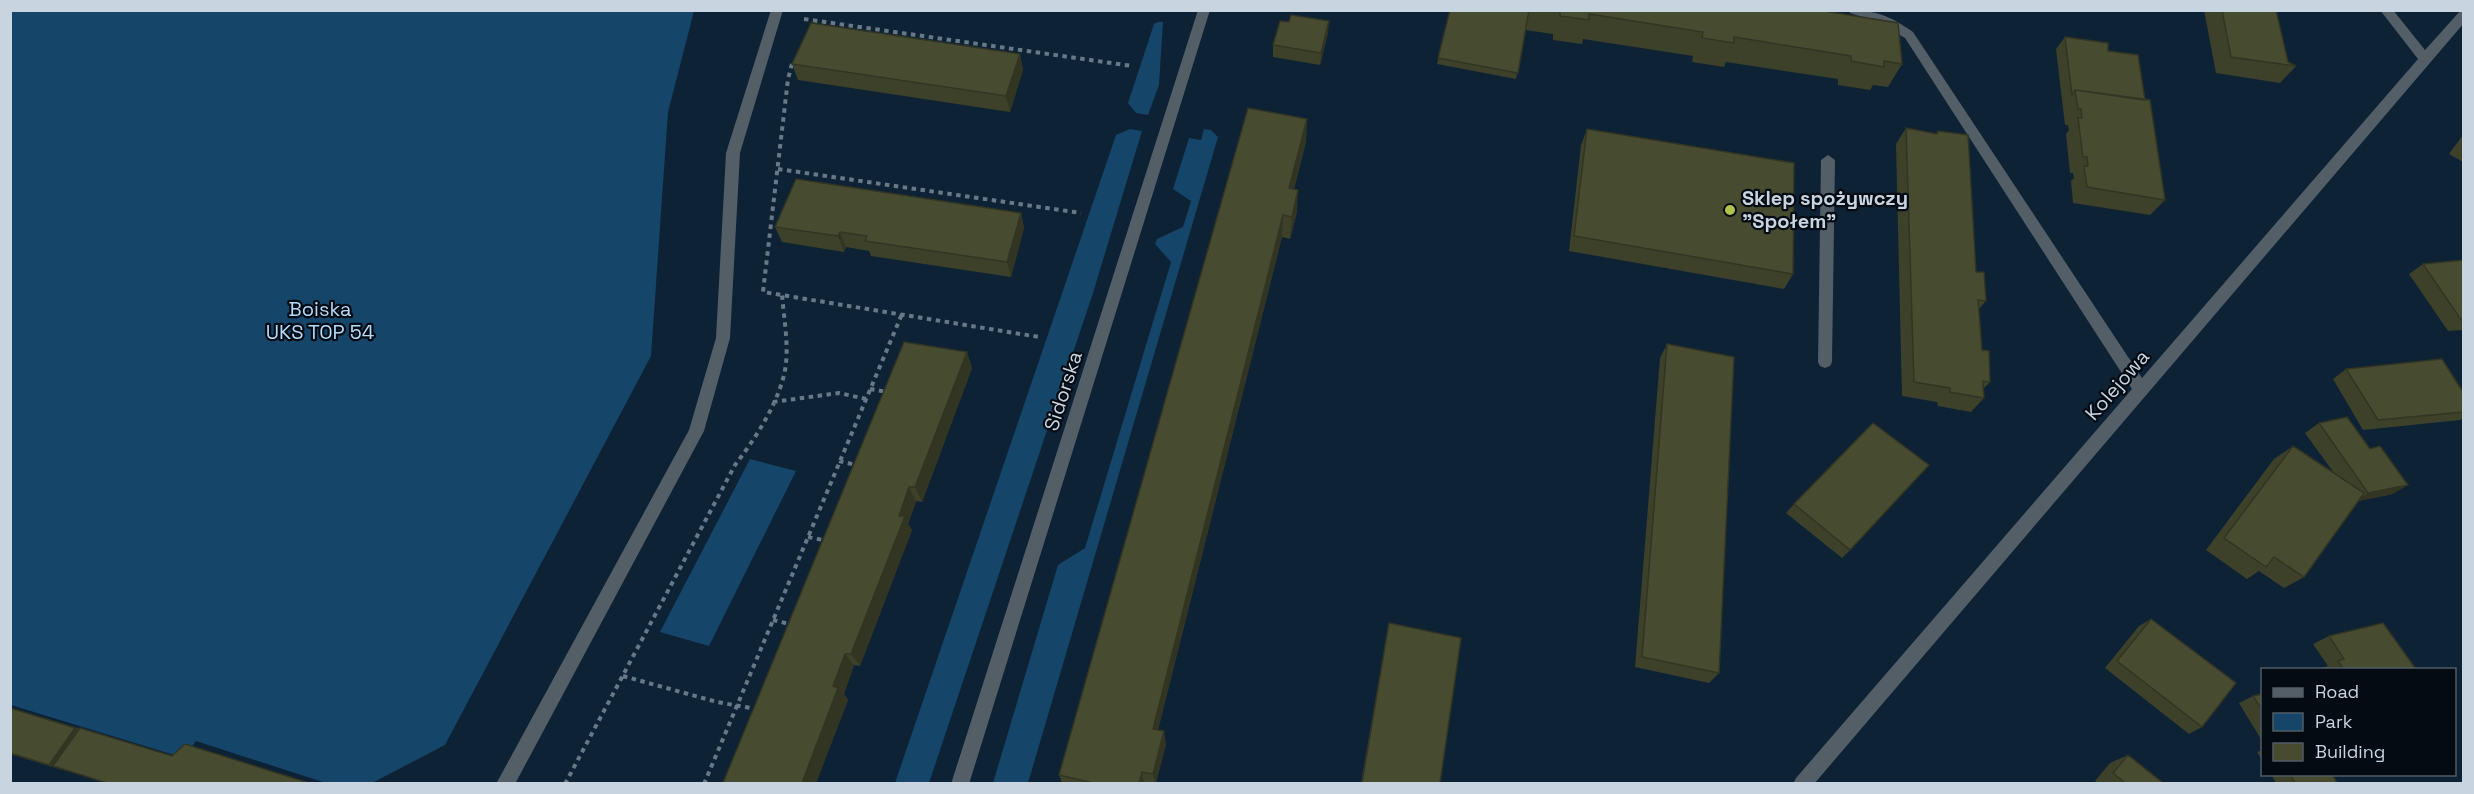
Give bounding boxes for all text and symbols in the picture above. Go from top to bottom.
place label: Sklep spożywczy "Społem" [1742,185,1908,234]
marker: Sklep spożywczy "Społem" [1723,203,1737,217]
park label: Boiska UKS TOP 54 [266,296,374,345]
street label: Kolejowa [2079,344,2155,426]
street label: Sidorska [1038,348,1088,434]
legend [2261,668,2456,776]
text: Road [2315,680,2359,703]
text: Park [2315,710,2353,733]
text: Building [2315,740,2385,763]

